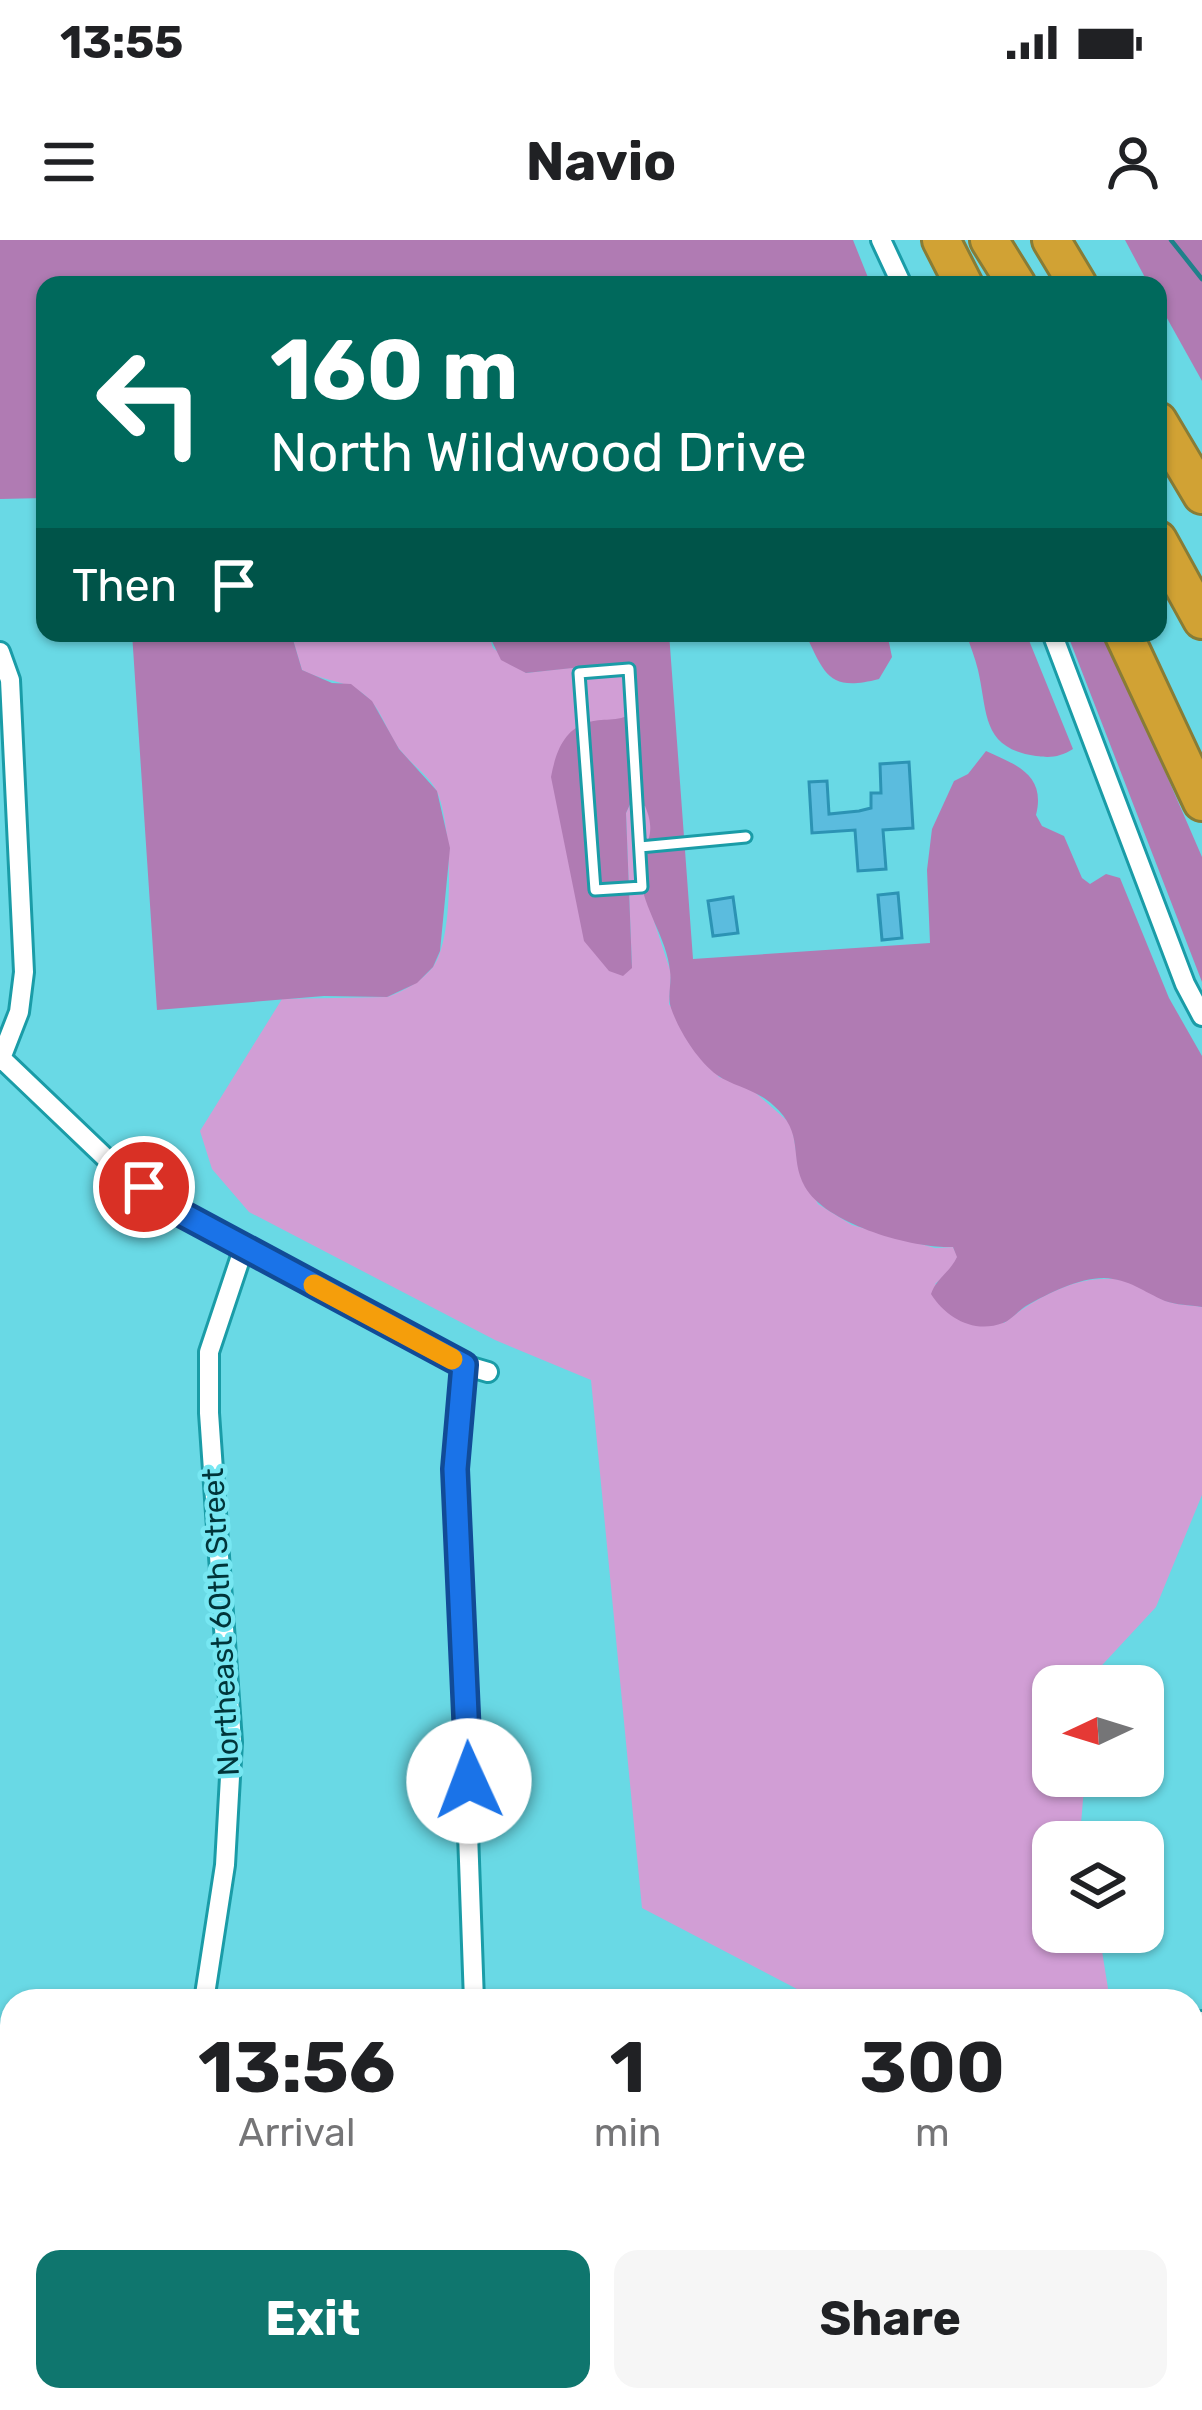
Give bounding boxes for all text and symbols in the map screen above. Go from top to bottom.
text: 13:55 [60,16,183,69]
icon: menu [36,129,102,195]
icon: person [1100,129,1166,195]
text: Navio [526,130,676,194]
text: 160 m [270,320,518,420]
icon: left [72,324,228,480]
text: North Wildwood Drive [270,421,807,485]
icon: arrive [201,552,267,618]
text: Then [72,559,177,612]
pin [93,1136,195,1238]
icon: arrive [111,1154,177,1220]
street label: Northeast 60th Street [195,1467,247,1777]
north arrow [1032,1665,1164,1797]
map controls [1032,1665,1164,1953]
position arrow [406,1718,532,1844]
button: layers [1032,1821,1164,1953]
text: 13:56 [198,2025,396,2110]
text: 1 [610,2025,646,2110]
text: 300 [860,2025,1005,2110]
text: Arrival [238,2110,355,2156]
text: min [594,2110,661,2156]
text: m [915,2110,950,2156]
button: Exit [36,2250,590,2388]
button: Share [614,2250,1167,2388]

